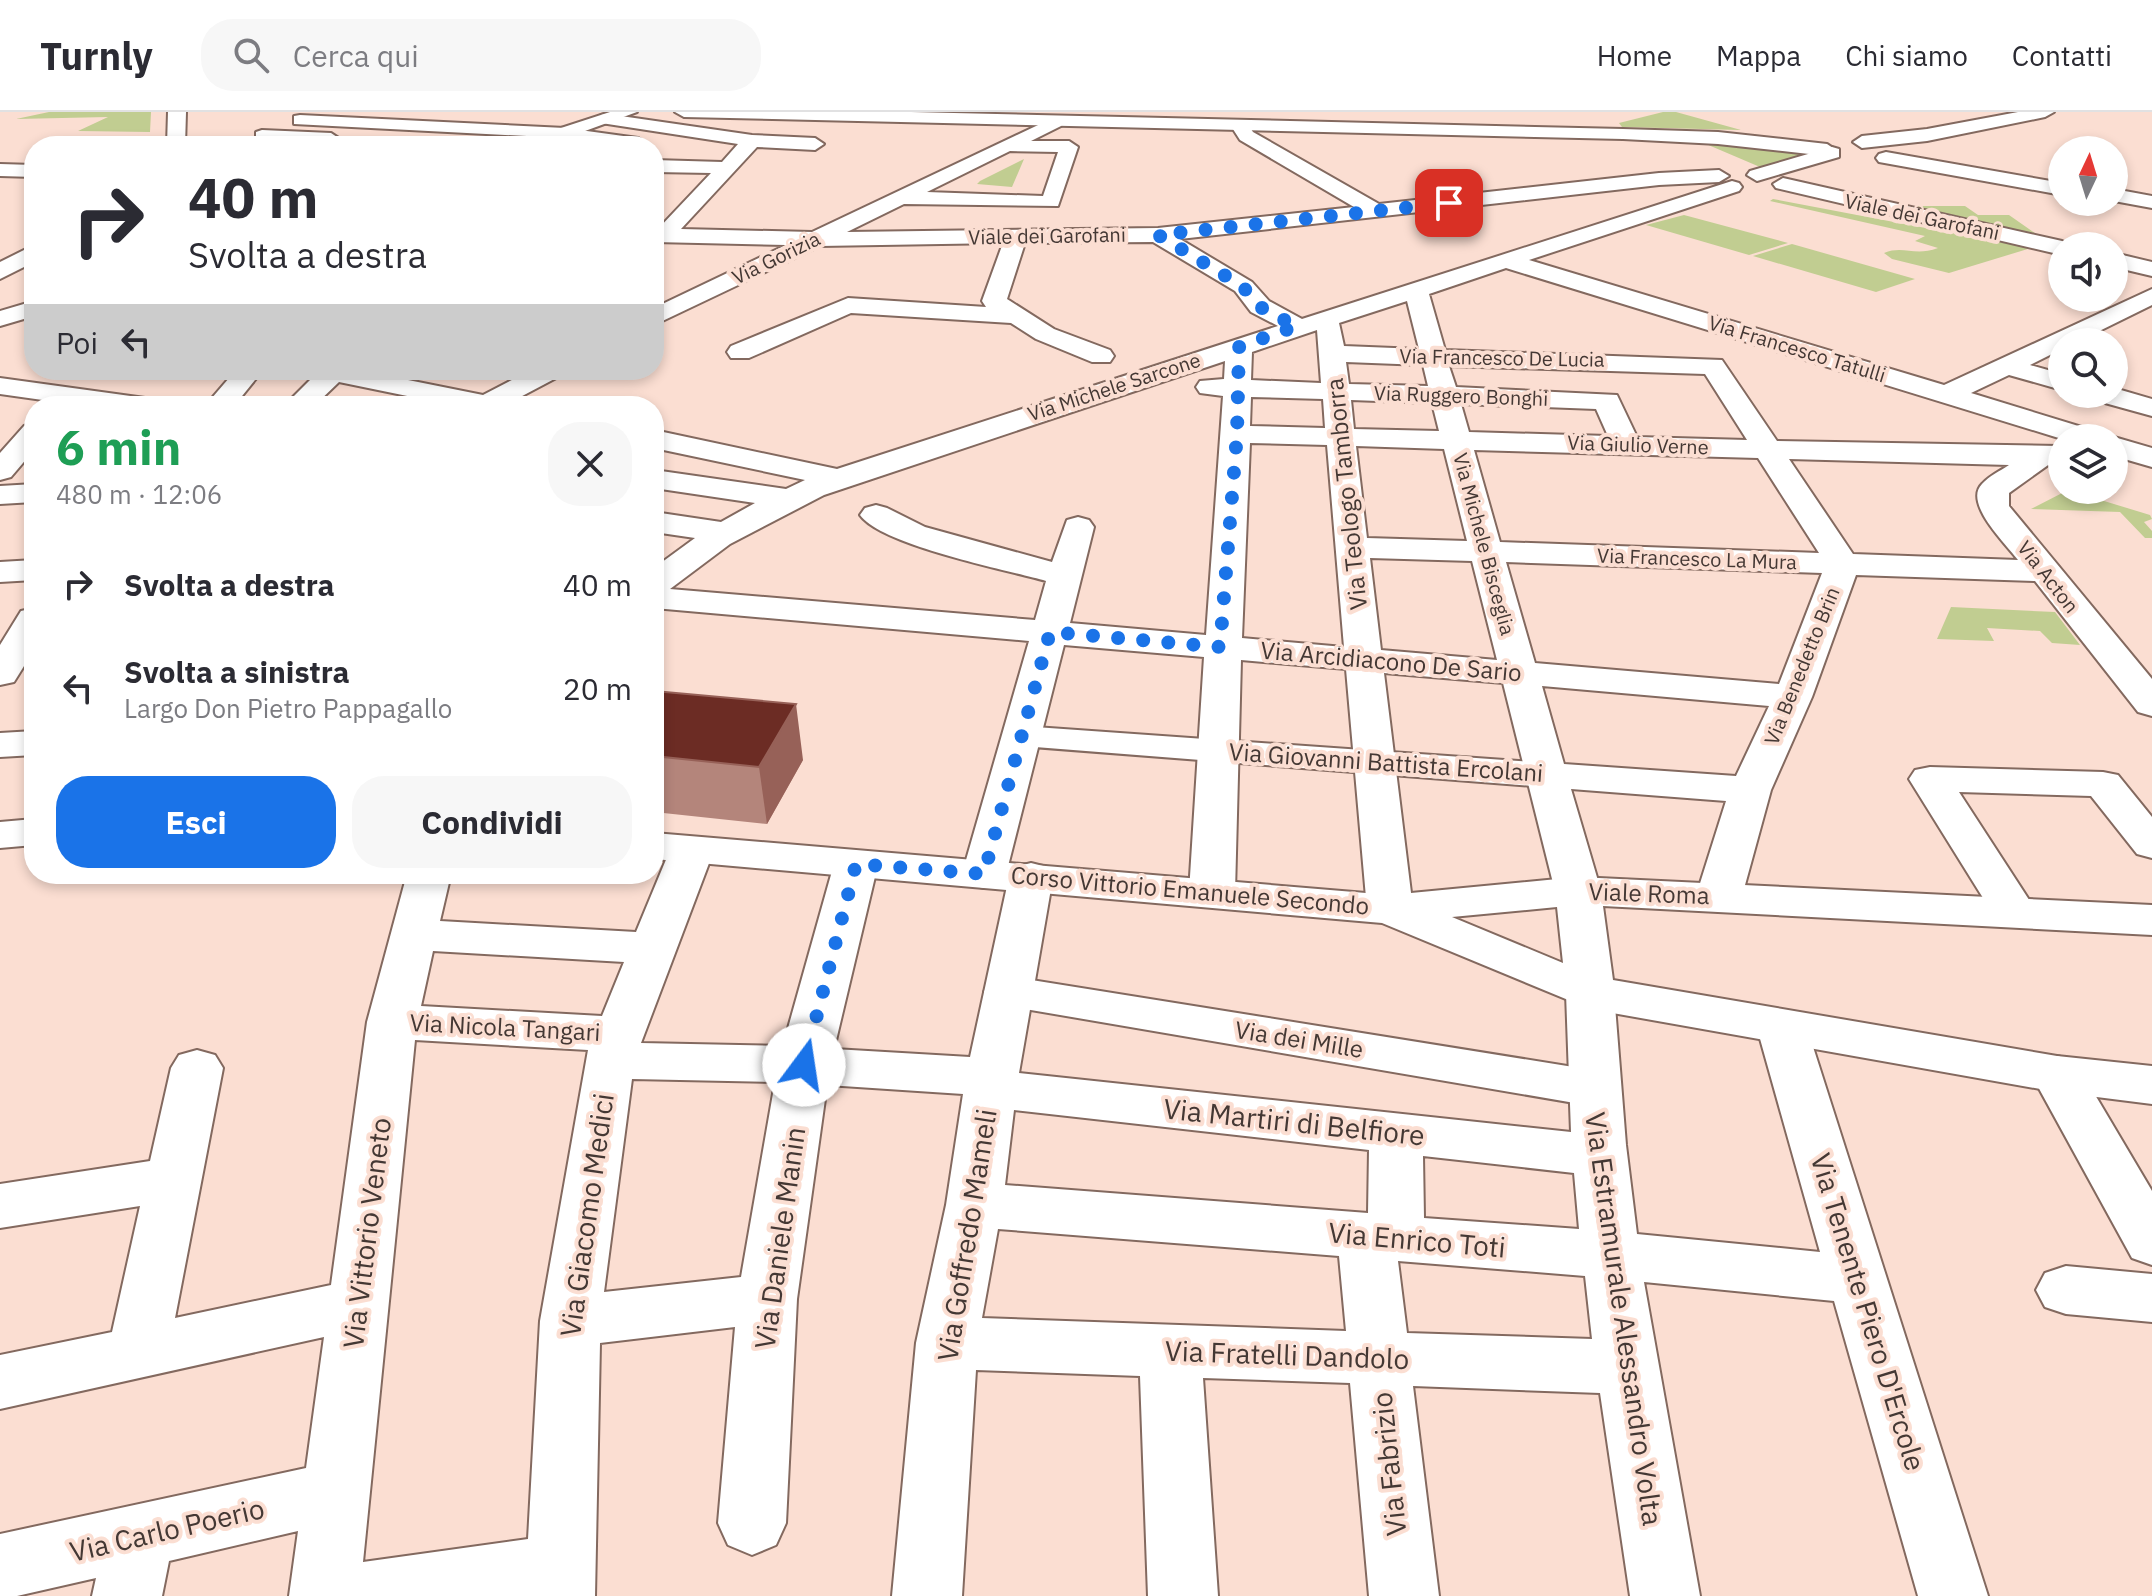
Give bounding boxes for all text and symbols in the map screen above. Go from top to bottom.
search box [201,19,761,91]
text: Turnly [40,31,153,80]
icon: search [229,33,273,77]
text: Cerca qui [293,36,419,75]
text: Home [1597,37,1672,74]
text: Mappa [1716,37,1801,74]
text: Chi siamo [1845,37,1968,74]
text: Contatti [2012,37,2112,74]
north arrow [2048,136,2128,216]
map controls [2048,136,2128,504]
text: 40 m [188,161,318,233]
icon: right [56,168,160,272]
pin [1415,169,1483,237]
icon: arrive [1427,181,1471,225]
street label: Viale dei Garofani [1842,187,2002,246]
street label: Viale dei Garofani [968,221,1126,250]
street label: Via Gorizia [727,224,825,291]
text: Svolta a destra [188,231,427,278]
button: sound [2048,232,2128,312]
street label: Via Francesco Tatulli [1705,309,1889,388]
icon: left [114,320,158,364]
text: Poi [56,323,98,362]
button: search [2048,328,2128,408]
street label: Via Francesco De Lucia [1399,342,1605,373]
street label: Via Michele Sarcone [1024,346,1204,427]
street label: Via Teologo Tamborra [1318,376,1374,612]
street label: Via Ruggero Bonghi [1373,379,1549,412]
text: 6 min [56,416,181,478]
button: close [548,422,632,506]
button: layers [2048,424,2128,504]
street label: Via Giulio Verne [1567,429,1709,460]
street label: Via Michele Bisceglia [1447,450,1522,638]
text: 480 m · 12:06 [56,477,222,511]
street label: Via Acton [2012,535,2085,618]
street label: Via Francesco La Mura [1597,542,1798,575]
icon: right [56,562,100,606]
text: Svolta a destra [124,565,335,604]
text: 40 m [563,565,632,604]
street label: Via Benedetto Brin [1758,583,1846,749]
street label: Via Arcidiacono De Sario [1259,634,1523,688]
text: Svolta a sinistra [124,652,350,691]
icon: left [56,666,100,710]
text: 20 m [563,669,632,708]
text: Largo Don Pietro Pappagallo [124,691,452,725]
street label: Via Giovanni Battista Ercolani [1228,735,1544,789]
button: Esci [56,776,336,868]
button: Condividi [352,776,632,868]
street label: Corso Vittorio Emanuele Secondo [1010,858,1371,922]
street label: Viale Roma [1588,875,1710,911]
street label: Via Nicola Tangari [409,1006,601,1048]
street label: Via dei Mille [1233,1013,1366,1065]
position arrow [762,1023,846,1107]
street label: Via Martiri di Belfiore [1162,1089,1427,1154]
street label: Via Giacomo Medici [551,1091,622,1339]
street label: Via Goffredo Mameli [928,1106,1005,1364]
street label: Via Estramurale Alessandro Volta [1577,1110,1672,1528]
street label: Via Vittorio Veneto [334,1115,399,1351]
street label: Via Daniele Manin [746,1125,813,1351]
street label: Via Tenente Piero D'Ercole [1803,1149,1934,1475]
street label: Via Enrico Toti [1327,1213,1507,1266]
street label: Via Fratelli Dandolo [1164,1332,1410,1377]
street label: Via Fabrizio [1363,1390,1414,1538]
street label: Via Carlo Poerio [66,1489,268,1570]

